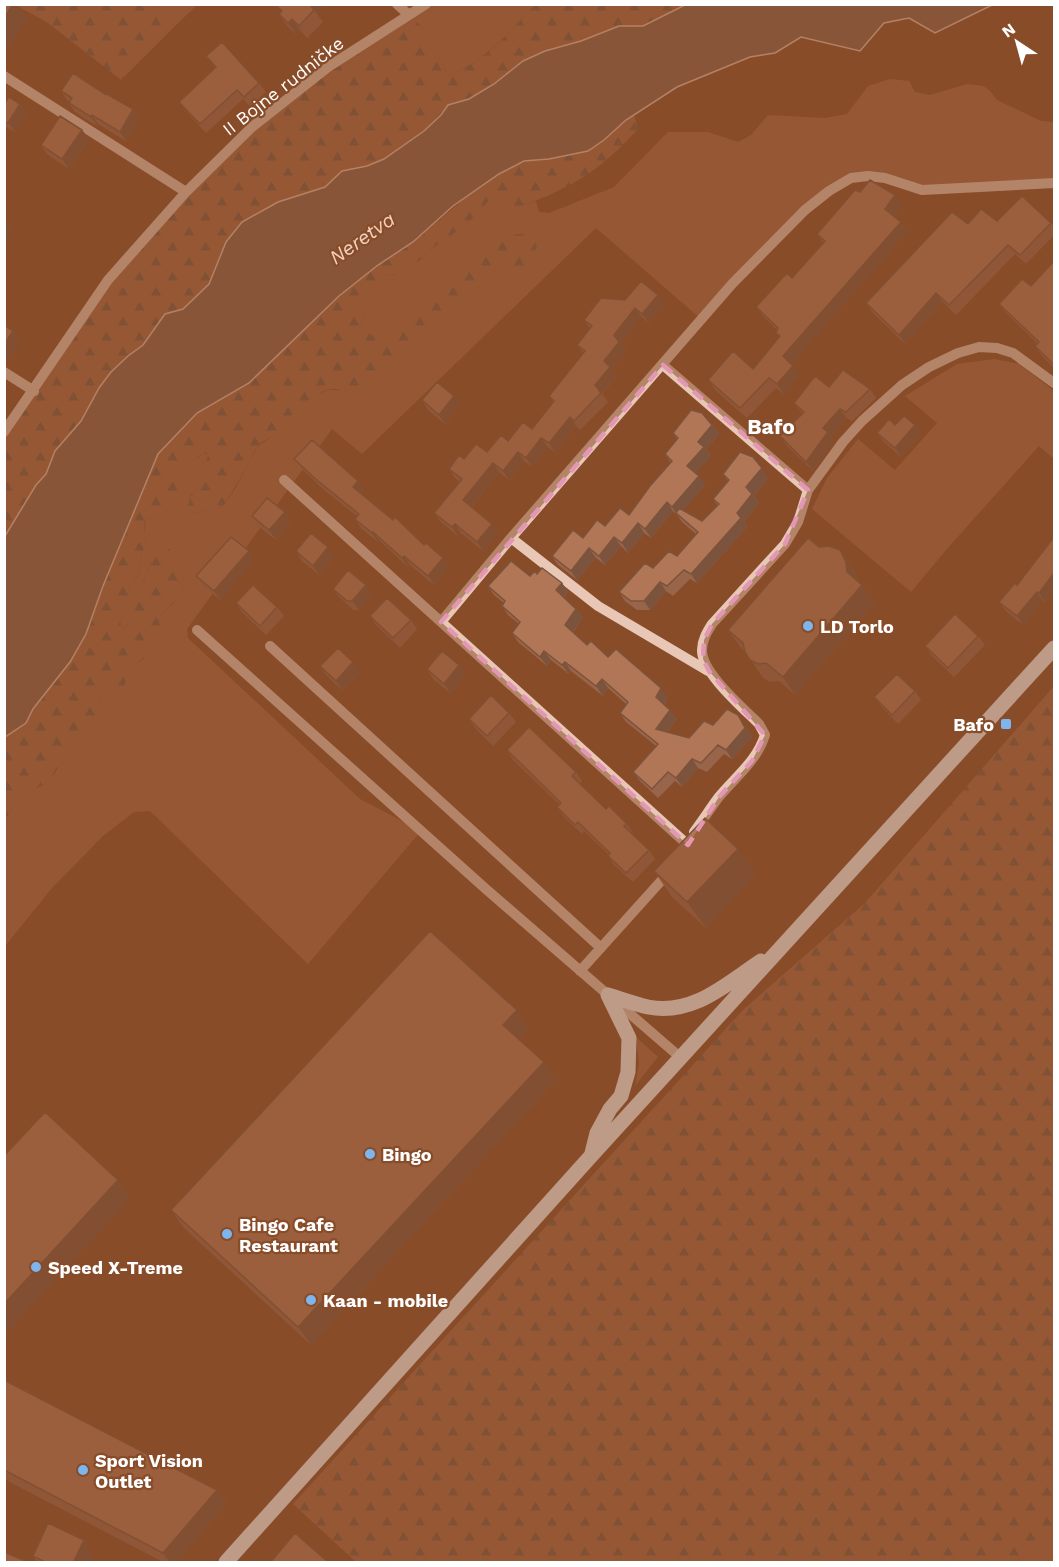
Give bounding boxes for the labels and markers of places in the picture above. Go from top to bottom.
place label: LD Torlo [820,616,894,637]
marker: LD Torlo [801,619,815,633]
place label: Bafo [953,714,994,735]
marker: Bafo [999,717,1013,731]
place label: Bingo [382,1144,432,1165]
marker: Bingo [363,1147,377,1161]
place label: Bingo Cafe Restaurant [239,1214,338,1256]
marker: Bingo Cafe Restaurant [220,1227,234,1241]
place label: Speed X-Treme [48,1257,183,1278]
marker: Speed X-Treme [29,1260,43,1274]
place label: Kaan - mobile [323,1290,448,1311]
marker: Kaan - mobile [304,1293,318,1307]
place label: Sport Vision Outlet [95,1450,203,1492]
marker: Sport Vision Outlet [76,1463,90,1477]

